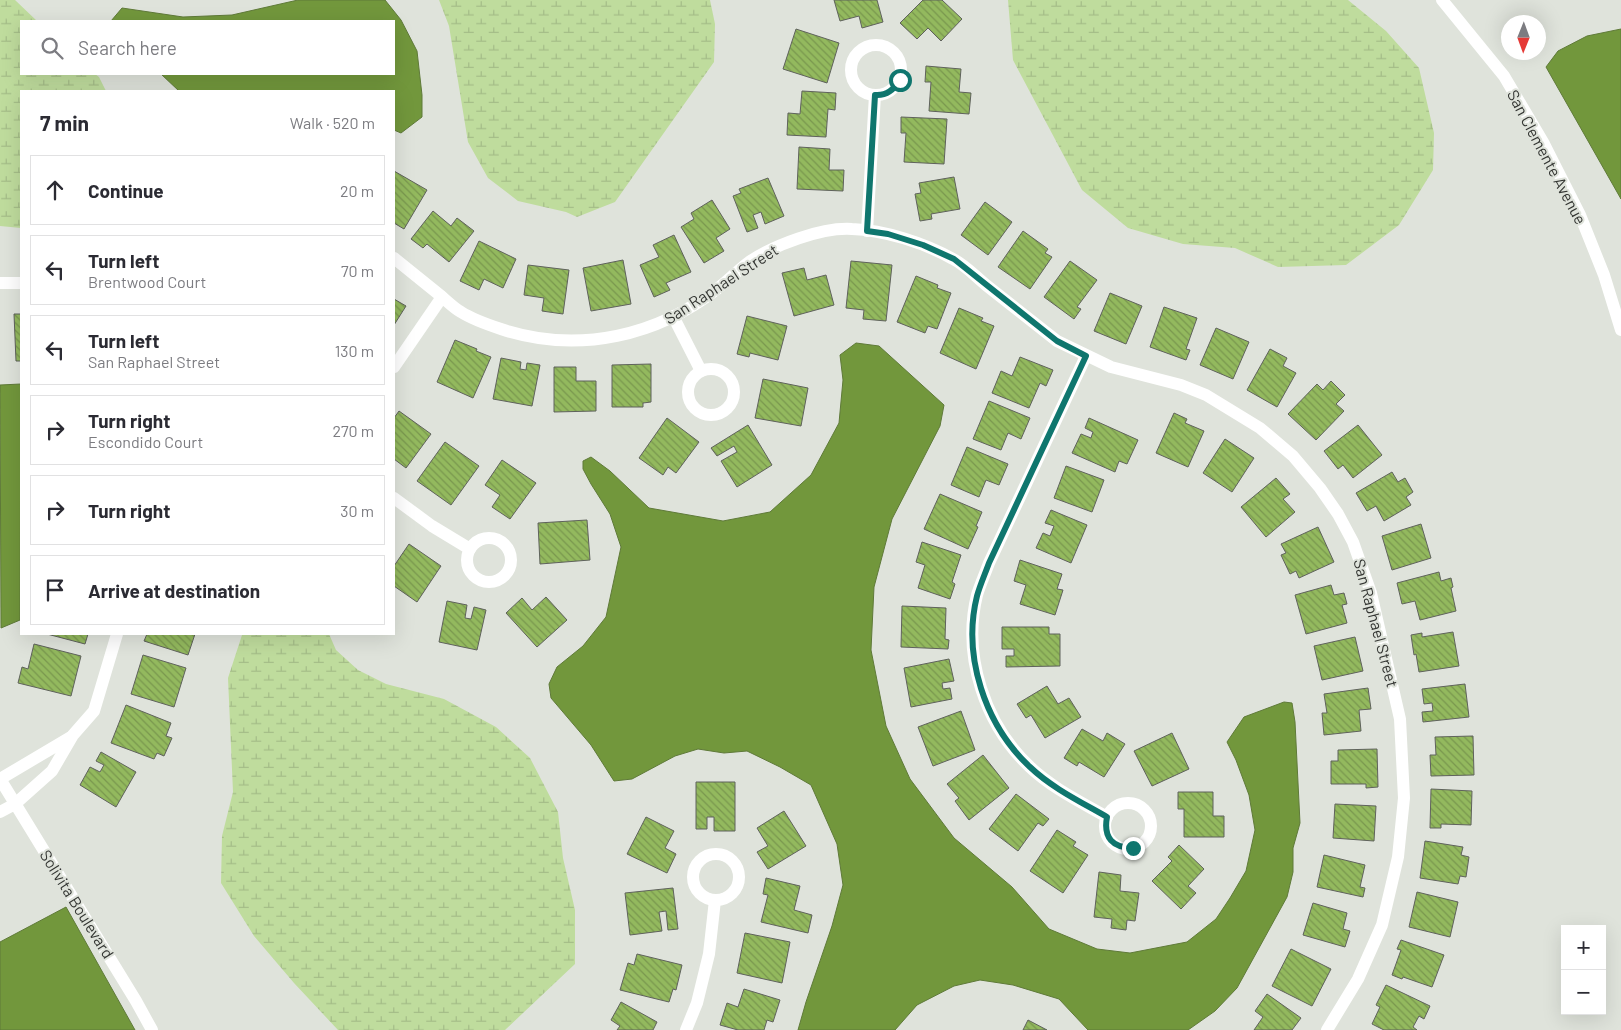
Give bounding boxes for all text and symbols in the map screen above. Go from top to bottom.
north arrow [1501,15,1546,60]
search box [20,20,395,75]
icon: search [38,34,66,62]
text: Search here [78,36,177,59]
route start [889,69,912,92]
street label: San Clemente Avenue [1504,86,1591,227]
text: 7 min [40,110,89,135]
text: Walk · 520 m [290,113,375,132]
icon: ahead [41,176,69,204]
text: Continue [88,179,164,202]
text: 20 m [340,181,374,200]
street label: San Raphael Street [660,240,781,327]
text: Turn left [88,249,159,272]
icon: left [41,256,69,284]
text: 70 m [341,261,374,280]
text: Brentwood Court [88,272,206,291]
text: Turn left [88,329,159,352]
icon: left [41,336,69,364]
text: 130 m [335,341,374,360]
text: San Raphael Street [88,352,220,371]
text: Turn right [88,409,170,432]
icon: right [41,416,69,444]
text: 270 m [332,421,374,440]
text: Escondido Court [88,432,203,451]
icon: right [41,496,69,524]
text: Turn right [88,499,170,522]
text: 30 m [340,501,374,520]
street label: San Raphael Street [1350,557,1403,689]
icon: arrive [41,576,69,604]
text: Arrive at destination [88,579,260,602]
route end [1122,837,1145,860]
street label: Solivita Boulevard [36,846,118,961]
map controls [1561,925,1606,1015]
button: + [1561,925,1606,970]
button: − [1561,970,1606,1015]

